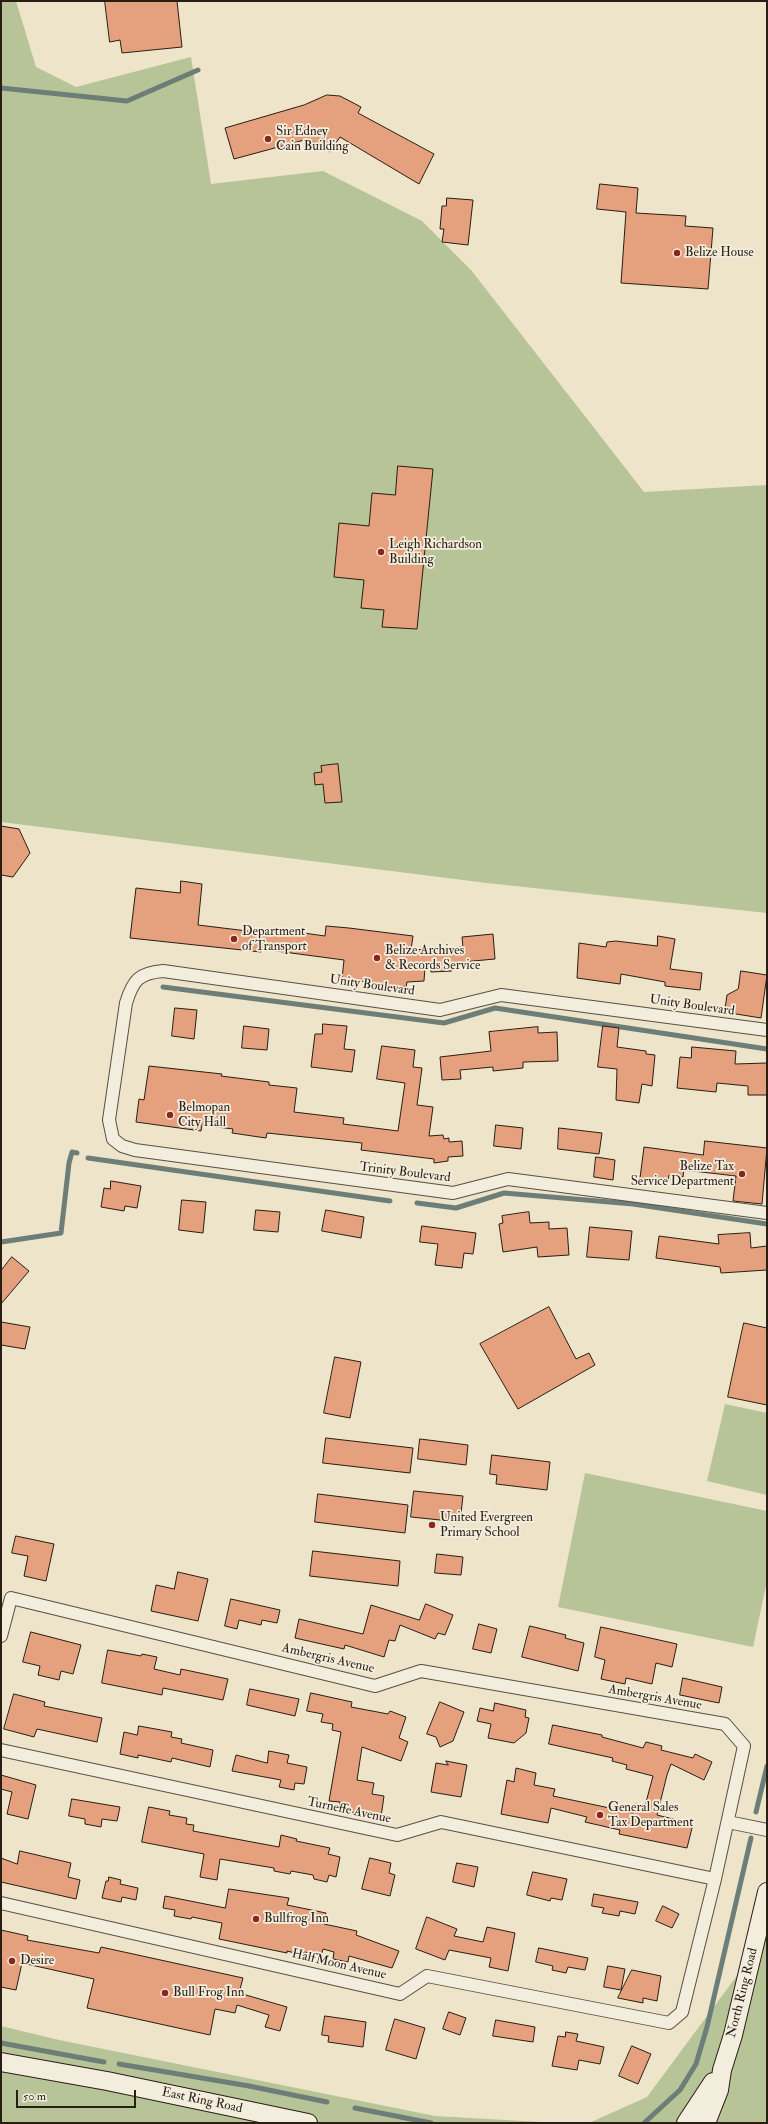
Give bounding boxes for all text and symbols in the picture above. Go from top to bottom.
place label: Sir Edney Cain Building [276,124,349,155]
marker: Sir Edney Cain Building [263,134,273,144]
place label: Belize House [685,245,754,261]
marker: Belize House [672,248,682,258]
place label: Leigh Richardson Building [389,537,482,568]
marker: Leigh Richardson Building [376,547,386,557]
place label: Department of Transport [242,924,307,955]
marker: Department of Transport [229,934,239,944]
place label: Belize Archives & Records Service [385,943,480,974]
marker: Belize Archives & Records Service [372,953,382,963]
street label: Unity Boulevard [329,972,415,1000]
street label: Unity Boulevard [649,992,735,1020]
place label: Belmopan City Hall [178,1100,230,1131]
marker: Belmopan City Hall [165,1110,175,1120]
place label: Belize Tax Service Department [631,1159,734,1190]
street label: Trinity Boulevard [359,1160,451,1186]
marker: Belize Tax Service Department [737,1169,747,1179]
place label: United Evergreen Primary School [440,1510,533,1541]
marker: United Evergreen Primary School [427,1520,437,1530]
street label: Ambergris Avenue [280,1641,376,1677]
street label: Ambergris Avenue [607,1682,703,1714]
street label: Turneffe Avenue [306,1795,392,1827]
place label: General Sales Tax Department [608,1800,693,1831]
marker: General Sales Tax Department [595,1810,605,1820]
place label: Bullfrog Inn [264,1911,329,1927]
marker: Bullfrog Inn [251,1914,261,1924]
street label: North Ring Road [724,1946,762,2040]
street label: HalfMoon Avenue [290,1947,388,1983]
place label: Desire [20,1953,54,1969]
marker: Desire [7,1956,17,1966]
place label: Bull Frog Inn [173,1985,244,2001]
marker: Bull Frog Inn [160,1988,170,1998]
scale bar [18,2082,138,2108]
street label: East Ring Road [160,2085,244,2117]
text: 50 m [23,2089,46,2104]

